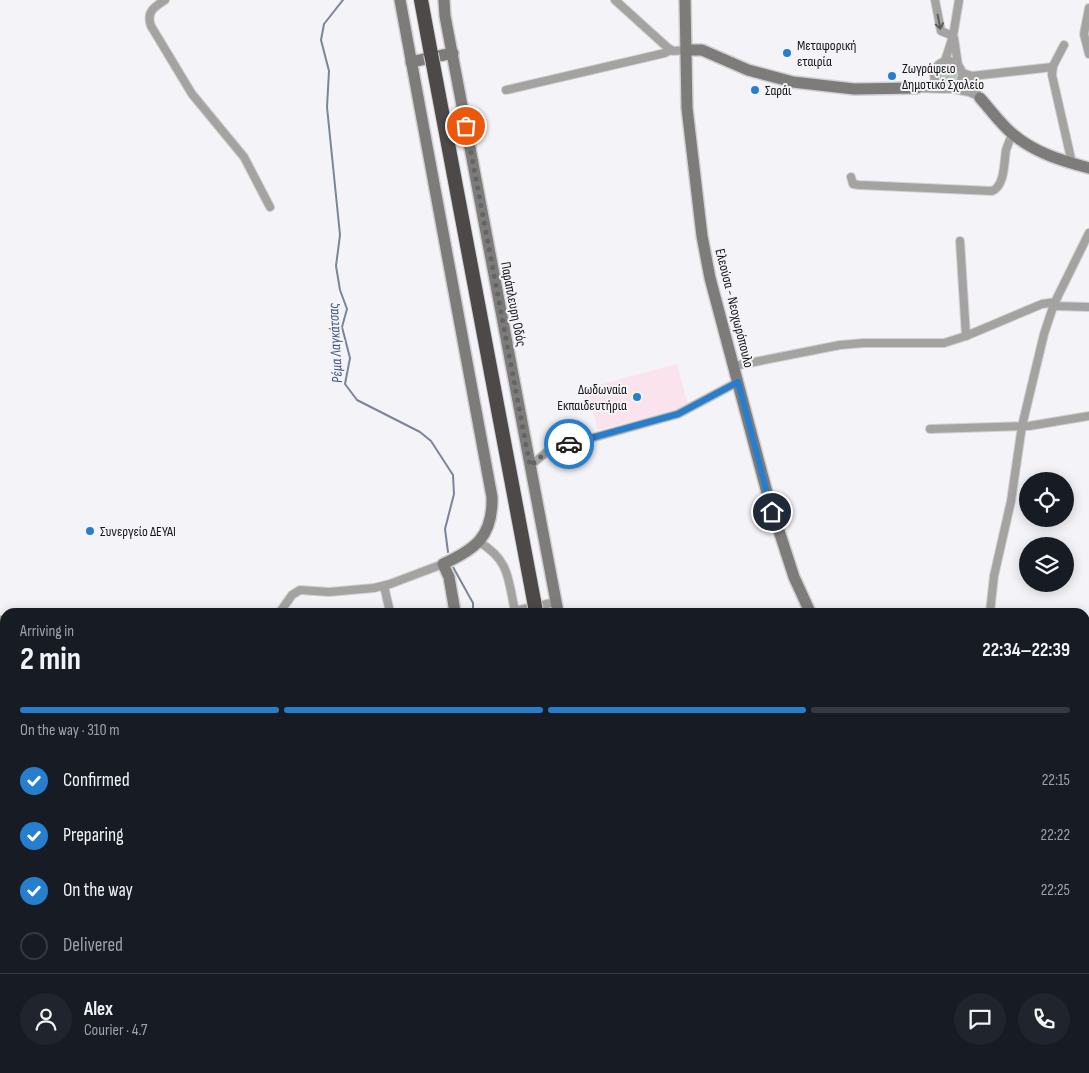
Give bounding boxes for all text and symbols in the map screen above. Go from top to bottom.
one-way arrow [935,13,945,29]
place label: Μεταφορική εταιρία [797,37,856,70]
marker: Μεταφορική εταιρία [781,47,793,59]
place label: Ζωγράφειο Δημοτικό Σχολείο [902,60,984,93]
marker: Ζωγράφειο Δημοτικό Σχολείο [886,70,898,82]
place label: Σαράι [765,82,792,99]
marker: Σαράι [749,84,761,96]
pin [445,105,487,147]
icon: bag [452,112,480,140]
street label: Ελεούσα - Νεοχωρόπουλο [711,247,758,370]
street label: Παράπλευρη Οδός [497,260,530,348]
water label: Ρέμα Λαγκάτσας [324,302,347,383]
place label: Δωδωναία Εκπαιδευτήρια [557,381,627,414]
marker: Δωδωναία Εκπαιδευτήρια [631,391,643,403]
courier [544,419,594,469]
icon: car [555,430,583,458]
map controls [1019,472,1074,592]
button: locate [1019,472,1074,527]
pin [751,491,793,533]
icon: home [758,498,786,526]
place label: Συνεργείο ΔΕΥΑΙ [100,523,176,540]
marker: Συνεργείο ΔΕΥΑΙ [84,525,96,537]
button: layers [1019,537,1074,592]
text: Arriving in [20,622,74,641]
text: 22:34–22:39 [982,639,1070,662]
text: 2 min [20,640,81,679]
text: On the way · 310 m [20,721,119,740]
icon: check [20,767,48,795]
text: Confirmed [63,769,130,792]
text: 22:15 [1042,771,1070,790]
icon: check [20,822,48,850]
text: Preparing [63,824,124,847]
text: 22:22 [1041,826,1070,845]
icon: check [20,877,48,905]
text: On the way [63,879,133,902]
text: 22:25 [1041,881,1070,900]
text: Delivered [63,934,123,957]
button: person [20,993,72,1045]
button: chat [954,993,1006,1045]
button: phone [1018,993,1070,1045]
text: Alex [84,998,113,1021]
text: Courier · 4.7 [84,1021,147,1040]

